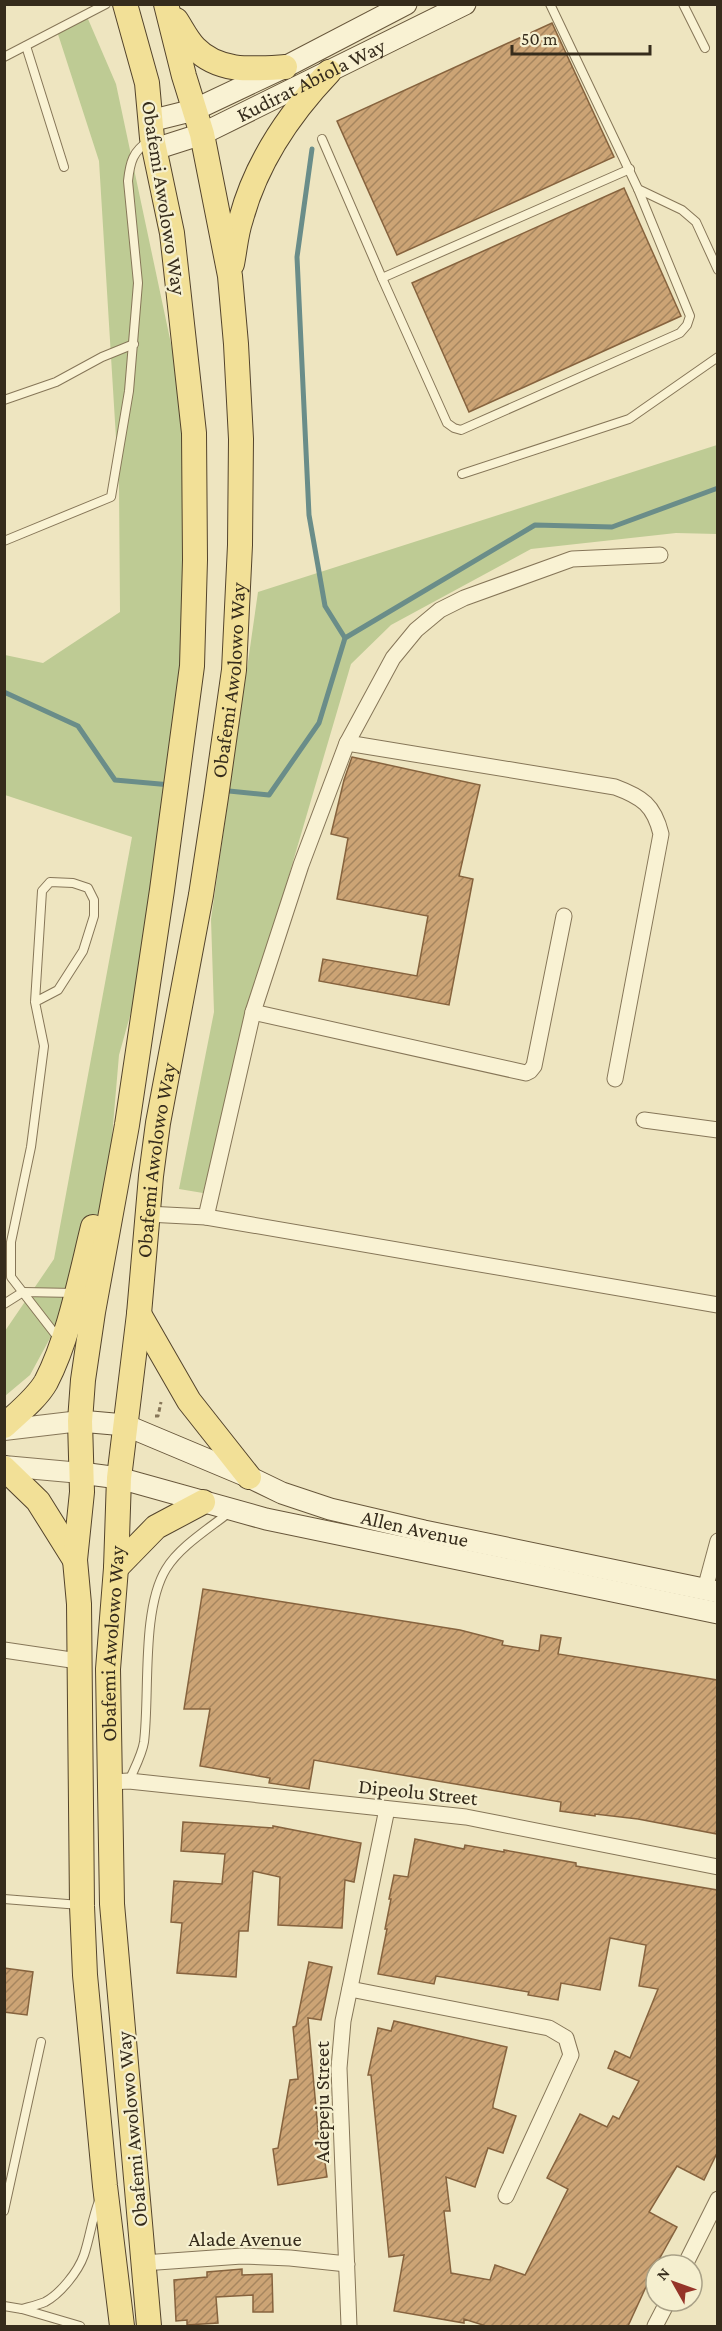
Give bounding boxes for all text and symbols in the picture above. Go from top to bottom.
scale bar [512,18,650,56]
text: 50 m [521,29,558,49]
street label: Kudirat Abiola Way [233,33,390,127]
street label: Obafemi Awolowo Way [137,99,191,297]
street label: Obafemi Awolowo Way [207,582,250,780]
street label: Obafemi Awolowo Way [132,1060,181,1259]
street label: Allen Avenue [359,1505,471,1552]
street label: Obafemi Awolowo Way [96,1545,129,1742]
street label: Dipeolu Street [357,1774,480,1810]
street label: Obafemi Awolowo Way [111,2030,153,2228]
street label: Adepeju Street [310,2040,334,2163]
street label: Alade Avenue [188,2227,302,2251]
north arrow [644,2253,704,2313]
text: N [653,2264,673,2283]

